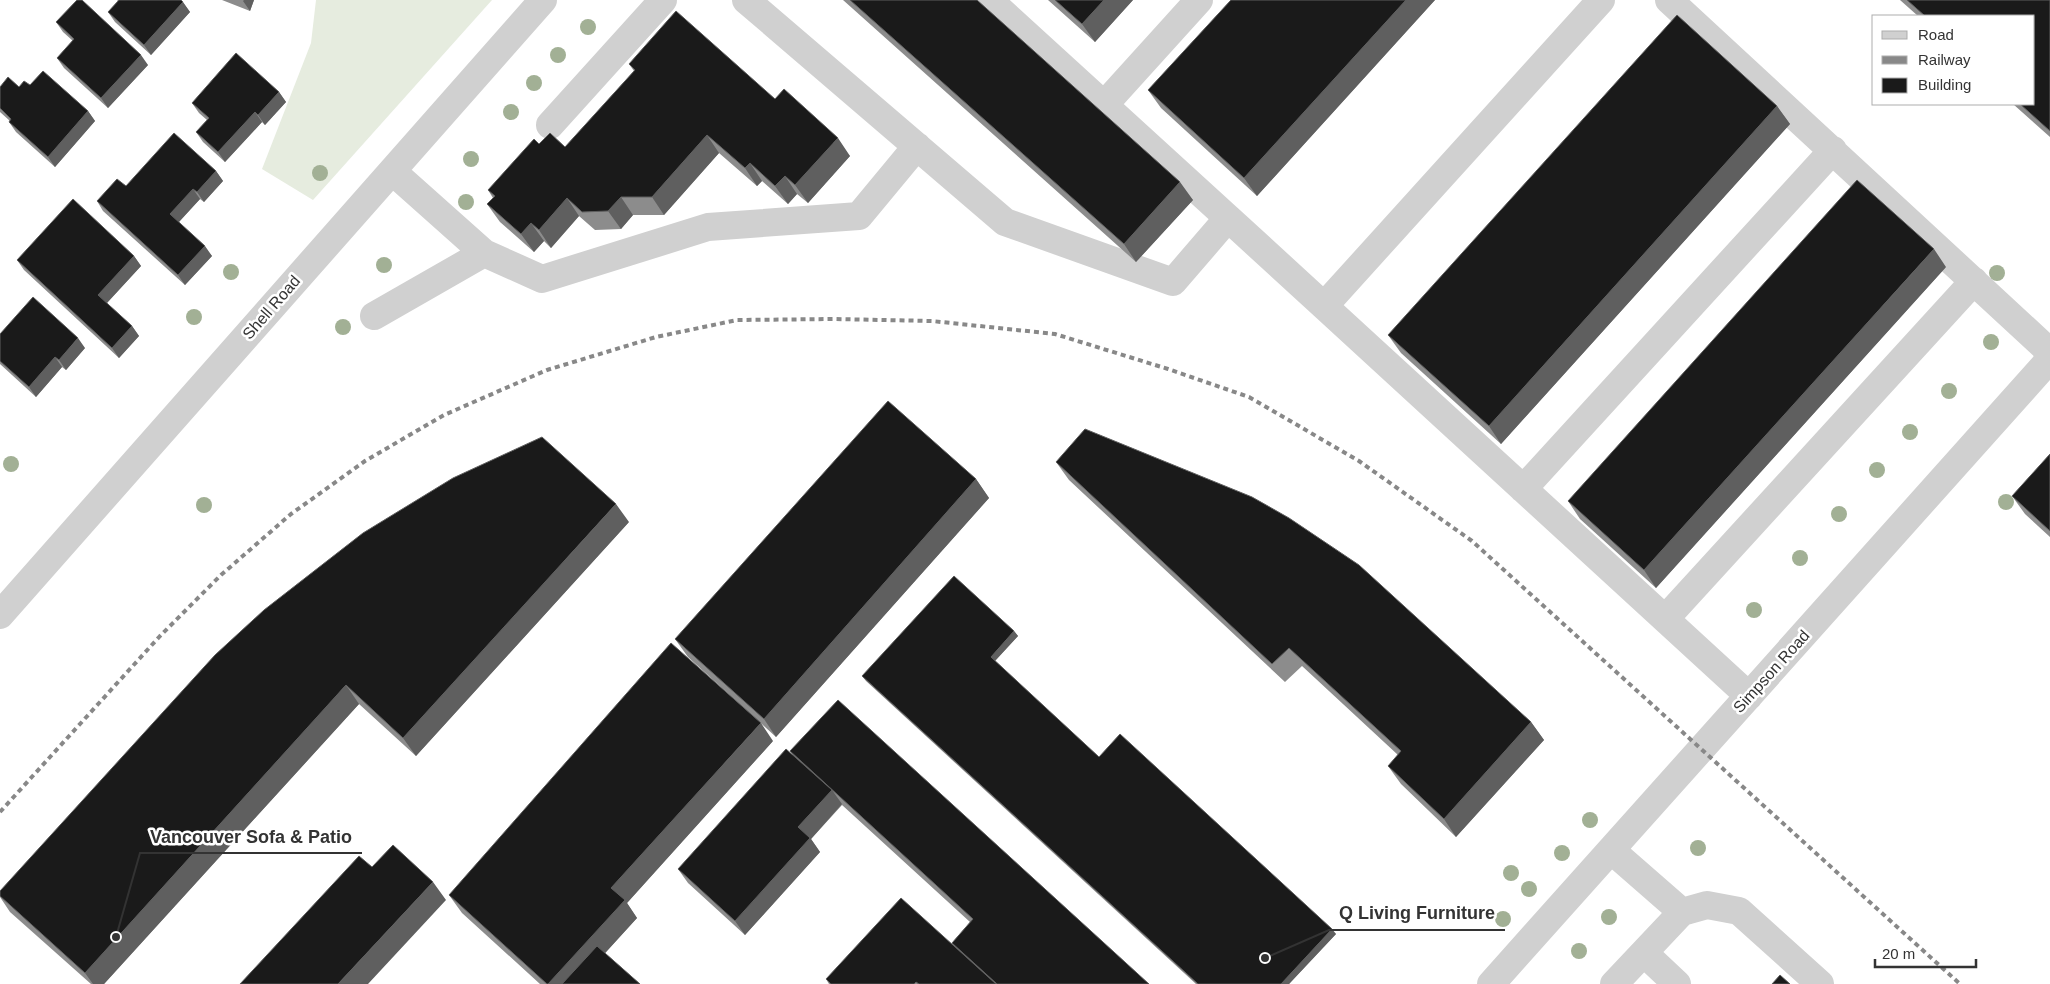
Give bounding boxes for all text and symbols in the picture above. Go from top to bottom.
legend [1872,15,2035,105]
text: Road [1918,26,1954,43]
text: Railway [1918,51,1971,68]
text: Building [1918,76,1971,93]
street label: Shell Road [239,272,303,342]
street label: Simpson Road [1730,627,1813,716]
callout: Vancouver Sofa & Patio [140,820,362,853]
text: Vancouver Sofa & Patio [150,827,352,847]
callout: Q Living Furniture [1329,897,1505,930]
text: Q Living Furniture [1339,903,1495,923]
scale bar [1875,936,1976,968]
text: 20 m [1882,945,1915,962]

